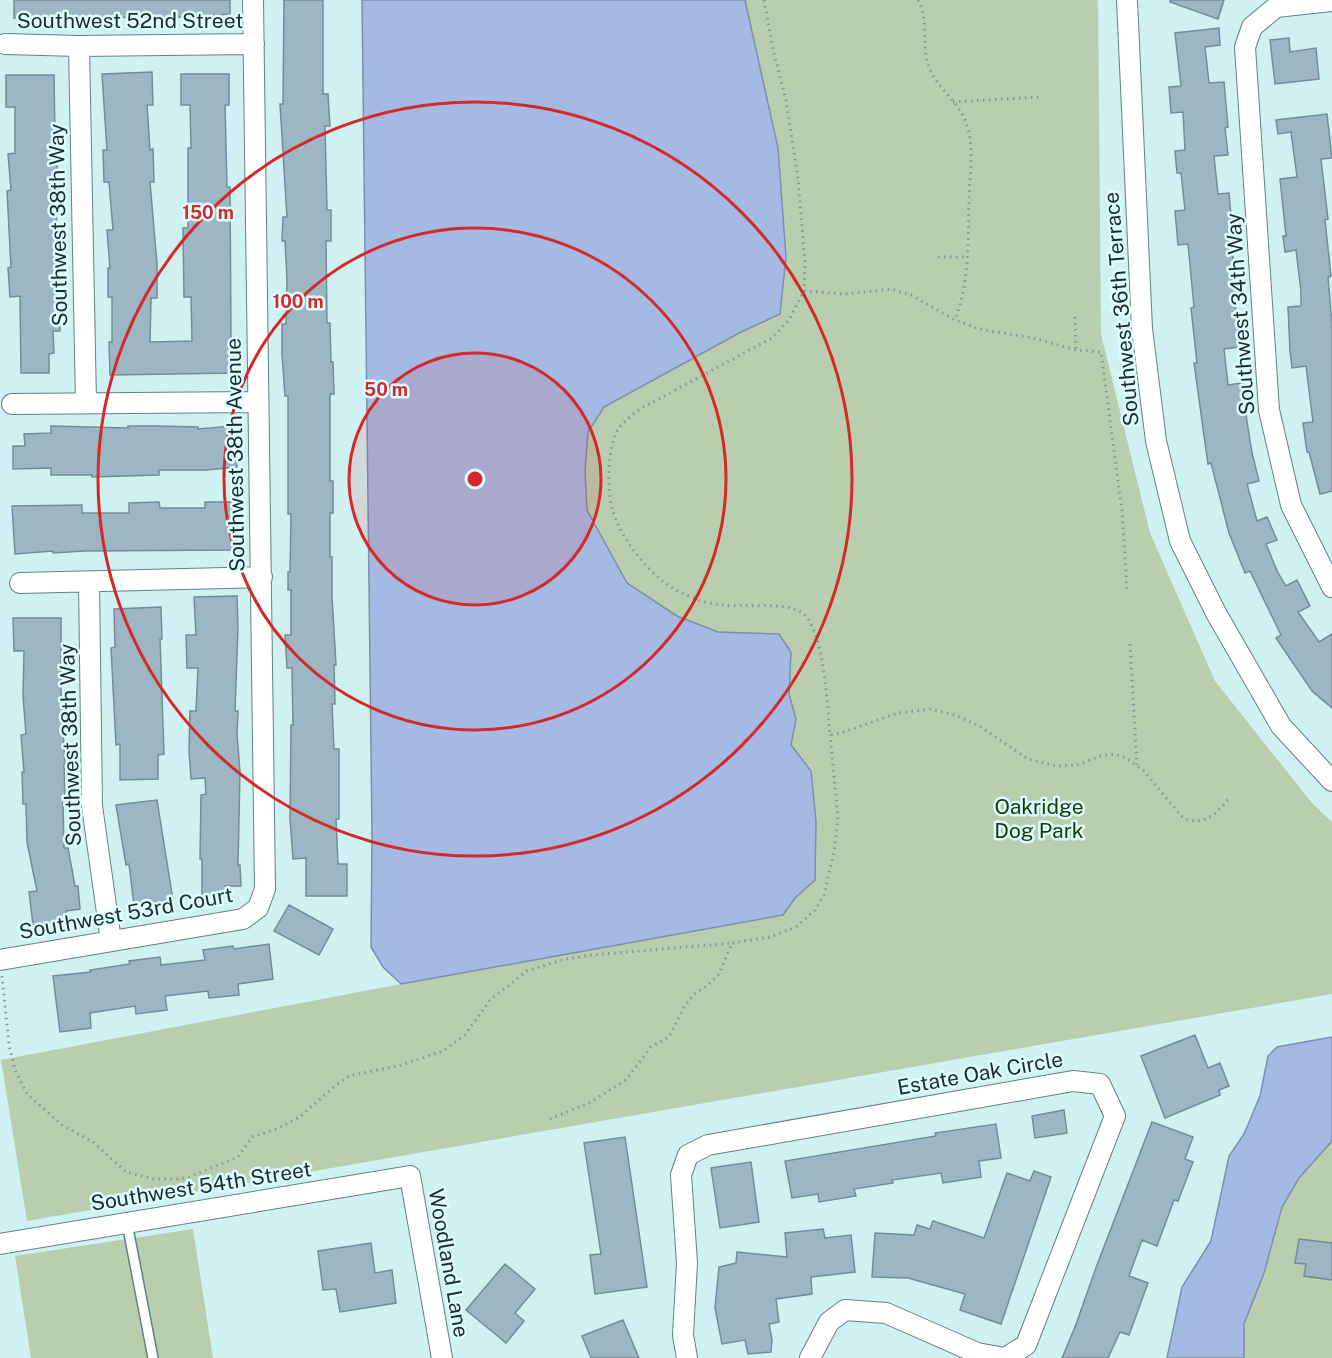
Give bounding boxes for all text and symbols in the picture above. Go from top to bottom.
street label: Southwest 52nd Street [17,8,243,33]
street label: Southwest 38th Way [44,123,72,327]
street label: Southwest 36th Terrace [1098,191,1144,427]
text: 150 m [182,202,234,223]
street label: Southwest 34th Way [1220,212,1260,416]
text: 100 m [272,291,324,312]
street label: Southwest 38th Avenue [220,338,250,572]
text: 50 m [364,379,408,400]
centre of rings [465,469,485,489]
street label: Southwest 38th Way [54,643,86,847]
park label: Oakridge Dog Park [994,794,1084,843]
street label: Southwest 53rd Court [17,882,235,944]
street label: Estate Oak Circle [895,1046,1065,1100]
street label: Southwest 54th Street [89,1156,313,1216]
street label: Woodland Lane [424,1187,474,1339]

